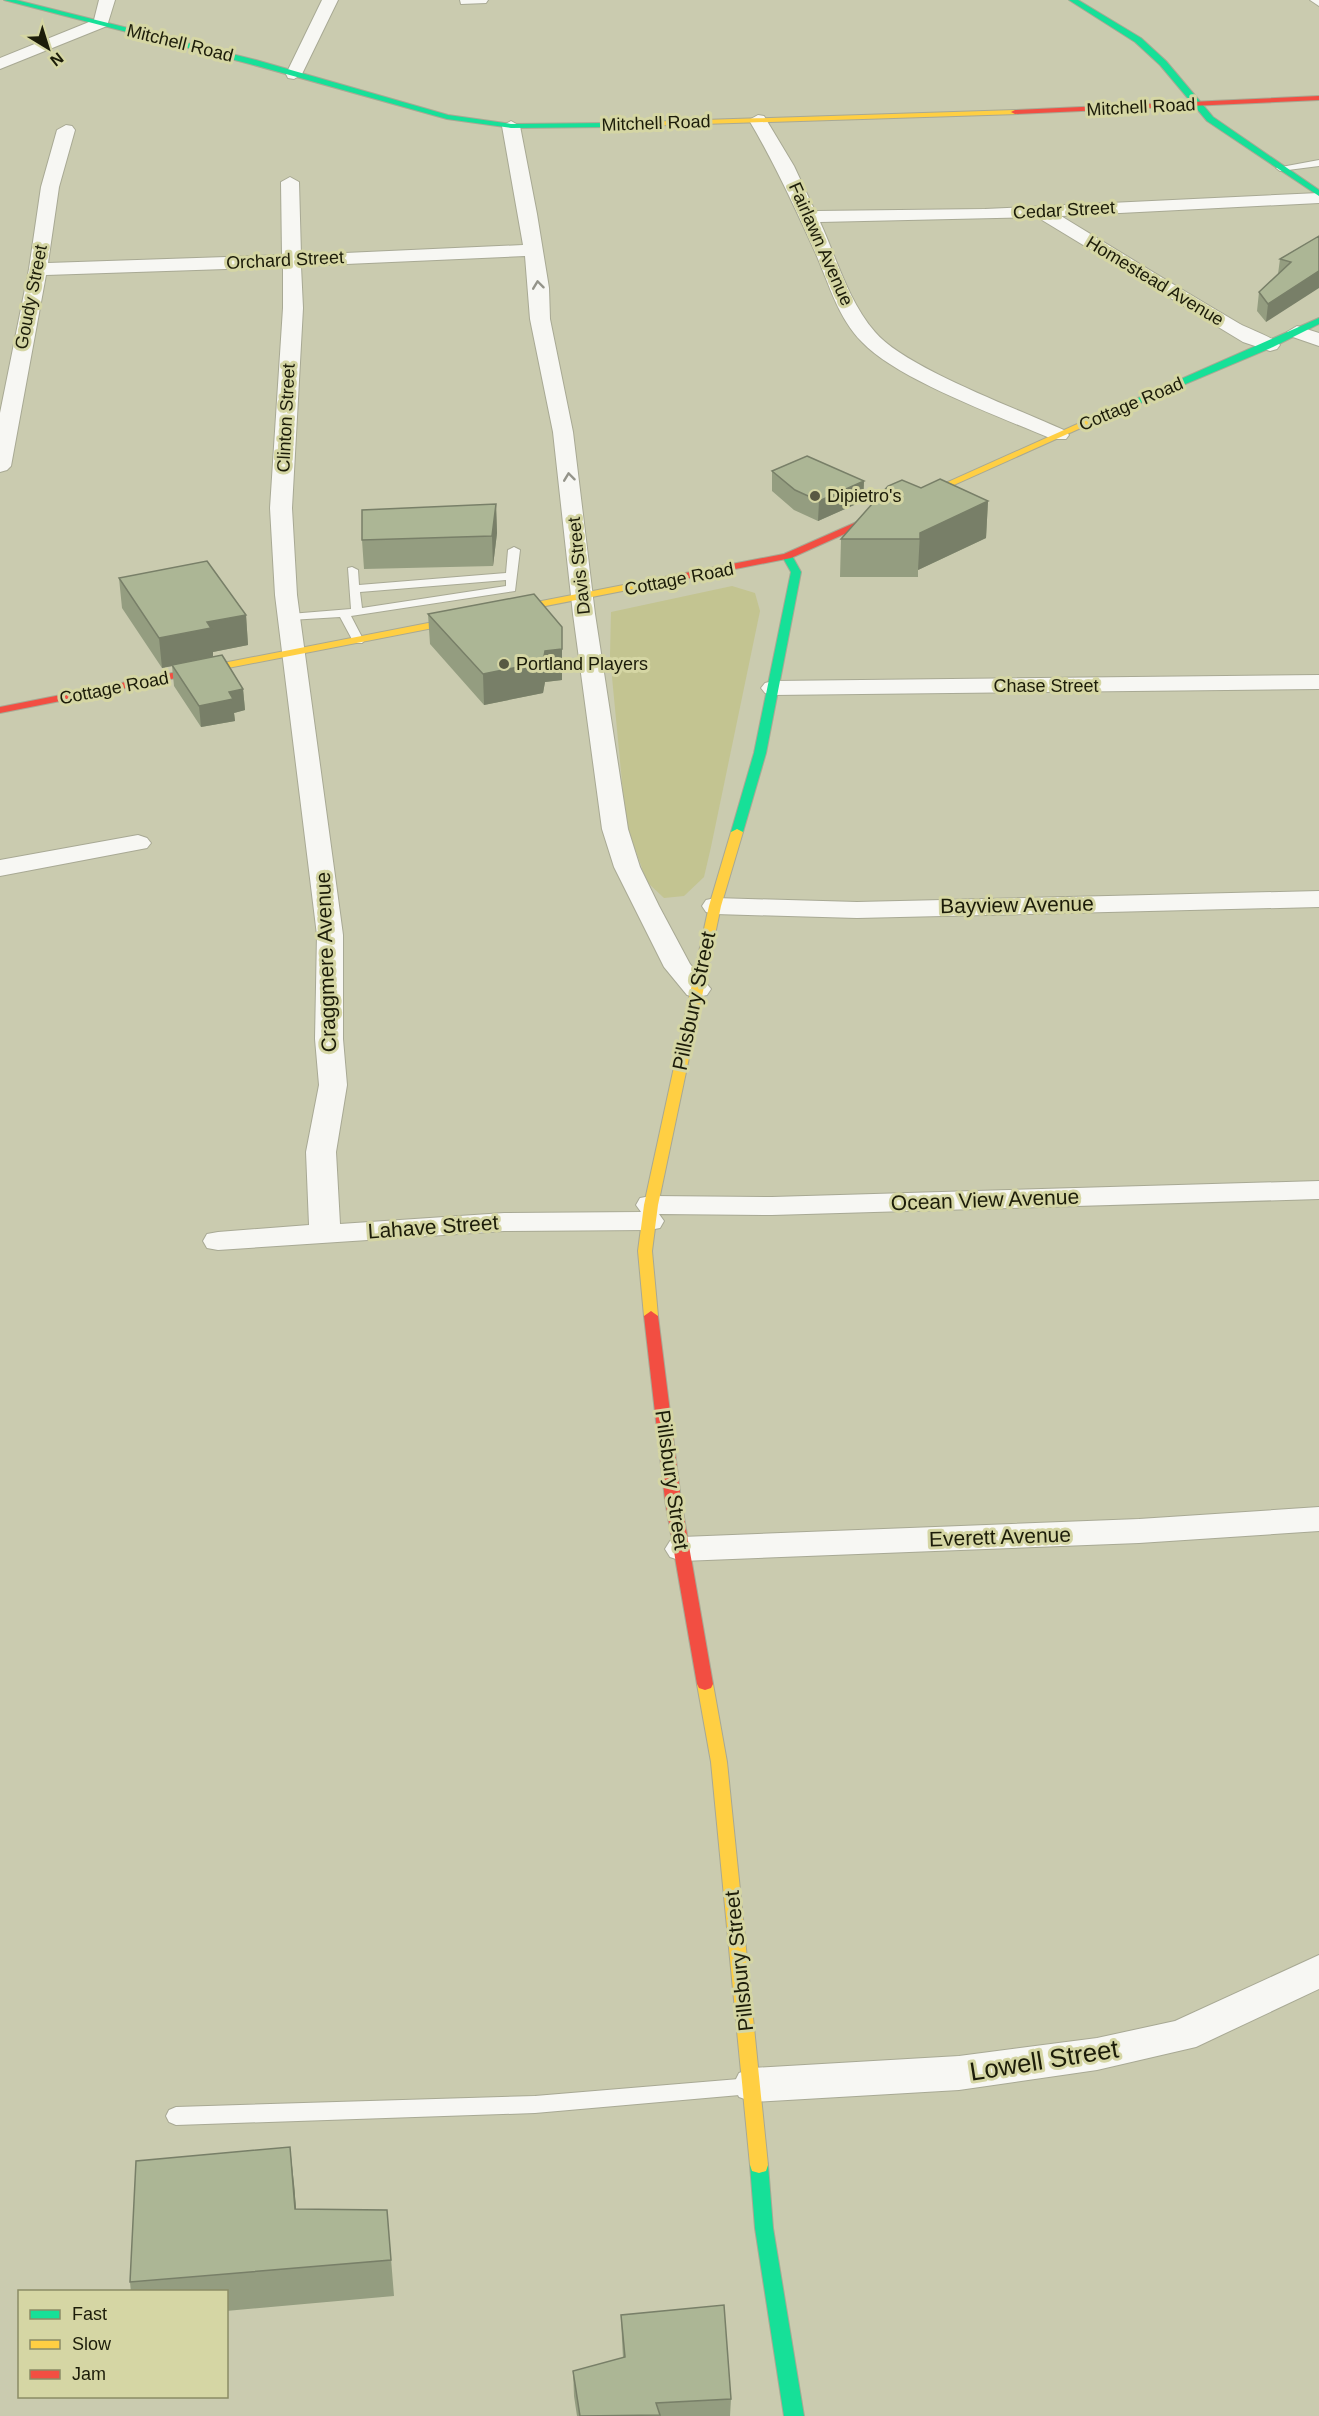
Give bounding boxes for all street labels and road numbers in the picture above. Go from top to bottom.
street label: Mitchell Road [125,20,235,66]
street label: Mitchell Road [1086,94,1196,120]
street label: Mitchell Road [601,111,711,135]
street label: Fairlawn Avenue [785,179,857,309]
street label: Cedar Street [1013,197,1115,223]
street label: Homestead Avenue [1083,232,1227,330]
street label: Goudy Street [11,243,51,351]
street label: Orchard Street [226,247,344,273]
street label: Clinton Street [273,363,299,473]
street label: Cottage Road [1076,373,1186,435]
street label: Davis Street [564,516,594,616]
street label: Cottage Road [623,559,735,599]
street label: Cottage Road [58,668,170,708]
street label: Chase Street [993,676,1099,696]
street label: Craggmere Avenue [311,871,340,1053]
street label: Bayview Avenue [940,892,1094,917]
street label: Pillsbury Street [668,929,719,1072]
street label: Ocean View Avenue [890,1185,1080,1214]
street label: Lahave Street [367,1210,499,1243]
street label: Pillsbury Street [651,1408,694,1552]
street label: Everett Avenue [929,1523,1071,1550]
street label: Pillsbury Street [720,1889,757,2032]
street label: Lowell Street [967,2033,1121,2087]

